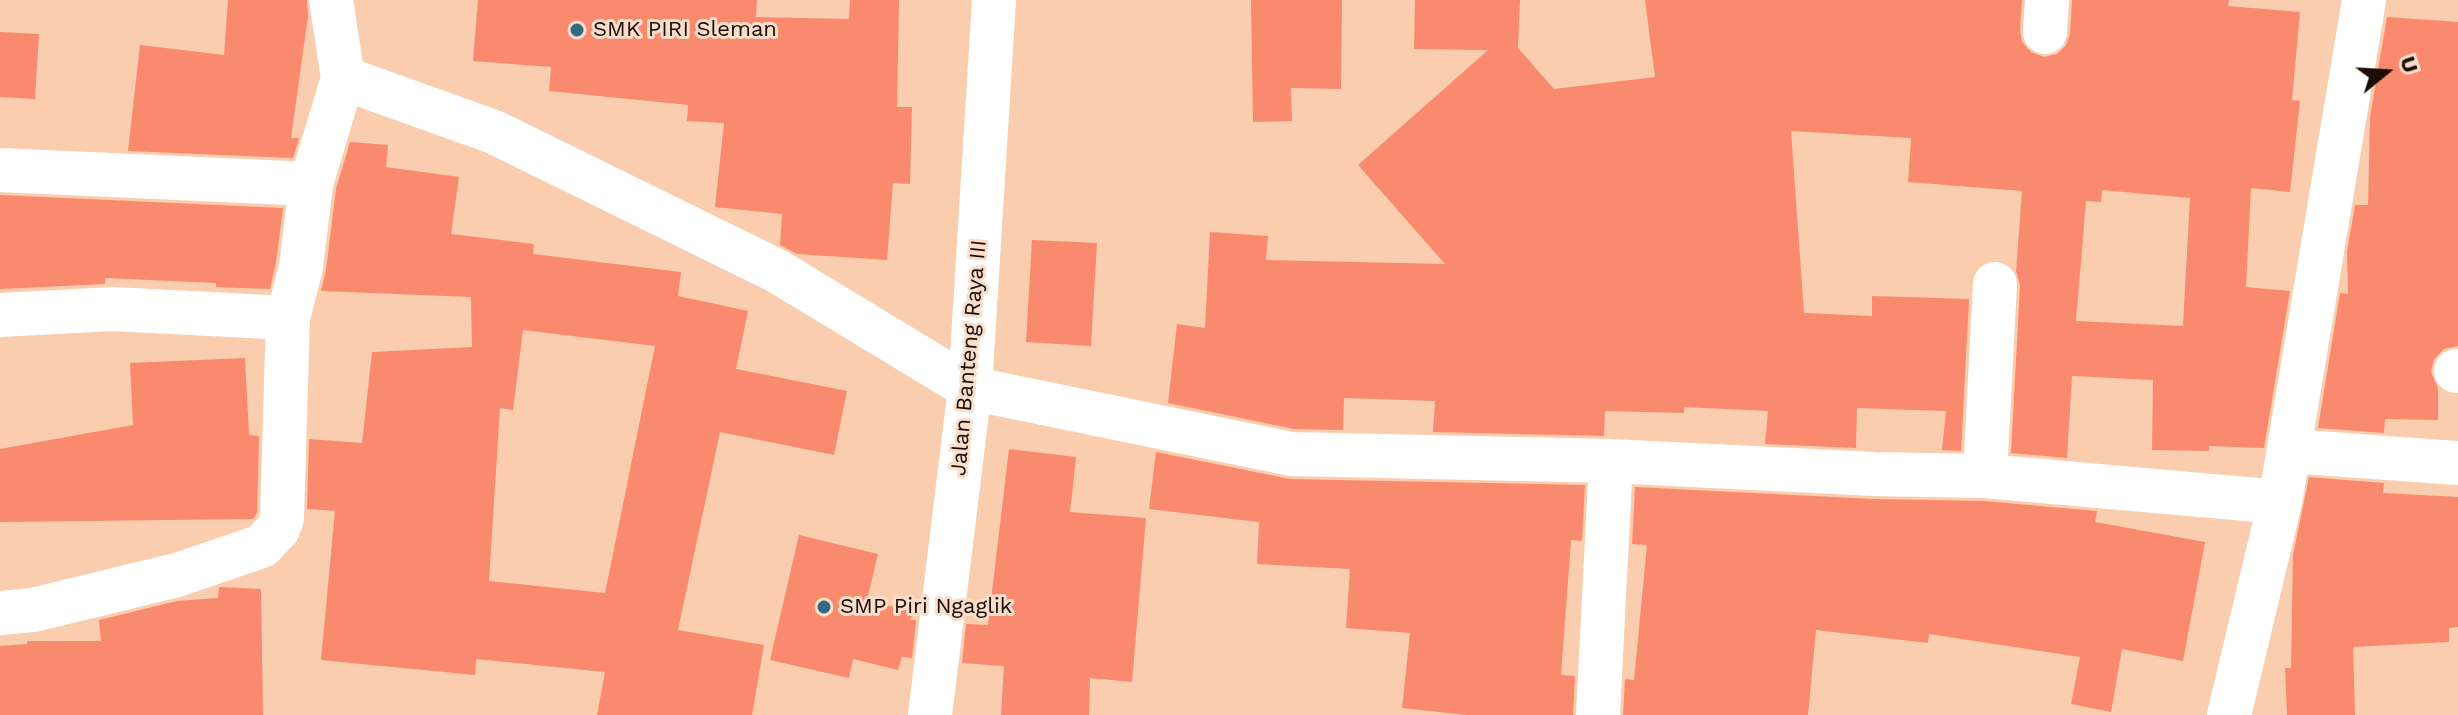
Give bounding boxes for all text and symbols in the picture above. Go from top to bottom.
place label: SMK PIRI Sleman [593,17,777,43]
marker: SMK PIRI Sleman [568,21,586,39]
north arrow [2346,32,2426,112]
text: U [2395,53,2424,76]
street label: Jalan Banteng Raya III [946,239,992,477]
place label: SMP Piri Ngaglik [840,594,1012,620]
marker: SMP Piri Ngaglik [815,598,833,616]

